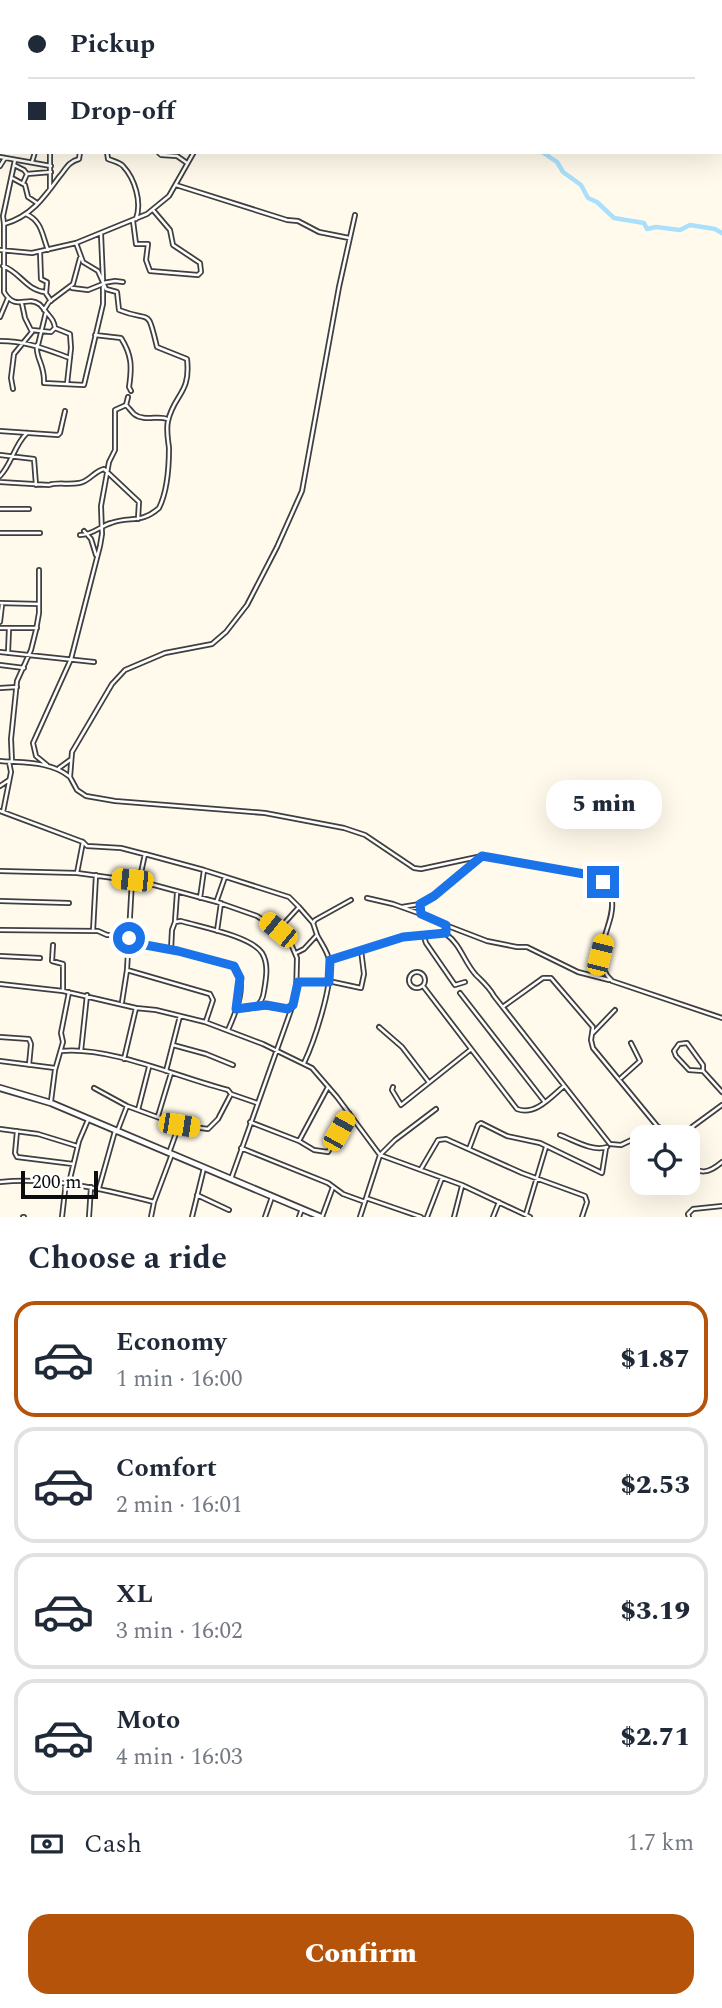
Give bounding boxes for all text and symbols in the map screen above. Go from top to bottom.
text: Pickup [70,24,155,64]
text: Drop-off [70,91,175,131]
callout: 5 min [545,780,661,830]
text: 5 min [572,787,636,822]
route end [587,866,619,898]
car [111,867,154,893]
car [256,909,301,951]
route start [113,922,145,954]
car [585,932,616,978]
car [320,1108,359,1154]
car [157,1111,202,1139]
map controls [630,1125,700,1195]
button: locate [630,1125,700,1195]
scale bar [21,1168,98,1200]
text: 200 m [32,1168,82,1197]
text: Choose a ride [28,1234,227,1283]
text: Economy [116,1322,226,1362]
icon: car [32,1328,95,1391]
text: $1.87 [620,1339,690,1379]
text: 1 min · 16:00 [116,1362,243,1397]
text: Comfort [116,1448,217,1488]
icon: car [32,1454,95,1517]
text: $2.53 [620,1465,690,1505]
text: 2 min · 16:01 [116,1488,243,1523]
text: XL [116,1574,153,1614]
icon: car [32,1580,95,1643]
text: $3.19 [620,1591,690,1631]
text: 3 min · 16:02 [116,1614,243,1649]
text: Moto [116,1700,180,1740]
icon: car [32,1706,95,1769]
text: $2.71 [620,1717,690,1757]
text: 4 min · 16:03 [116,1740,243,1775]
text: Cash [84,1824,142,1864]
icon: cash [28,1825,66,1863]
text: 1.7 km [627,1826,694,1861]
button: Confirm [28,1914,694,1994]

